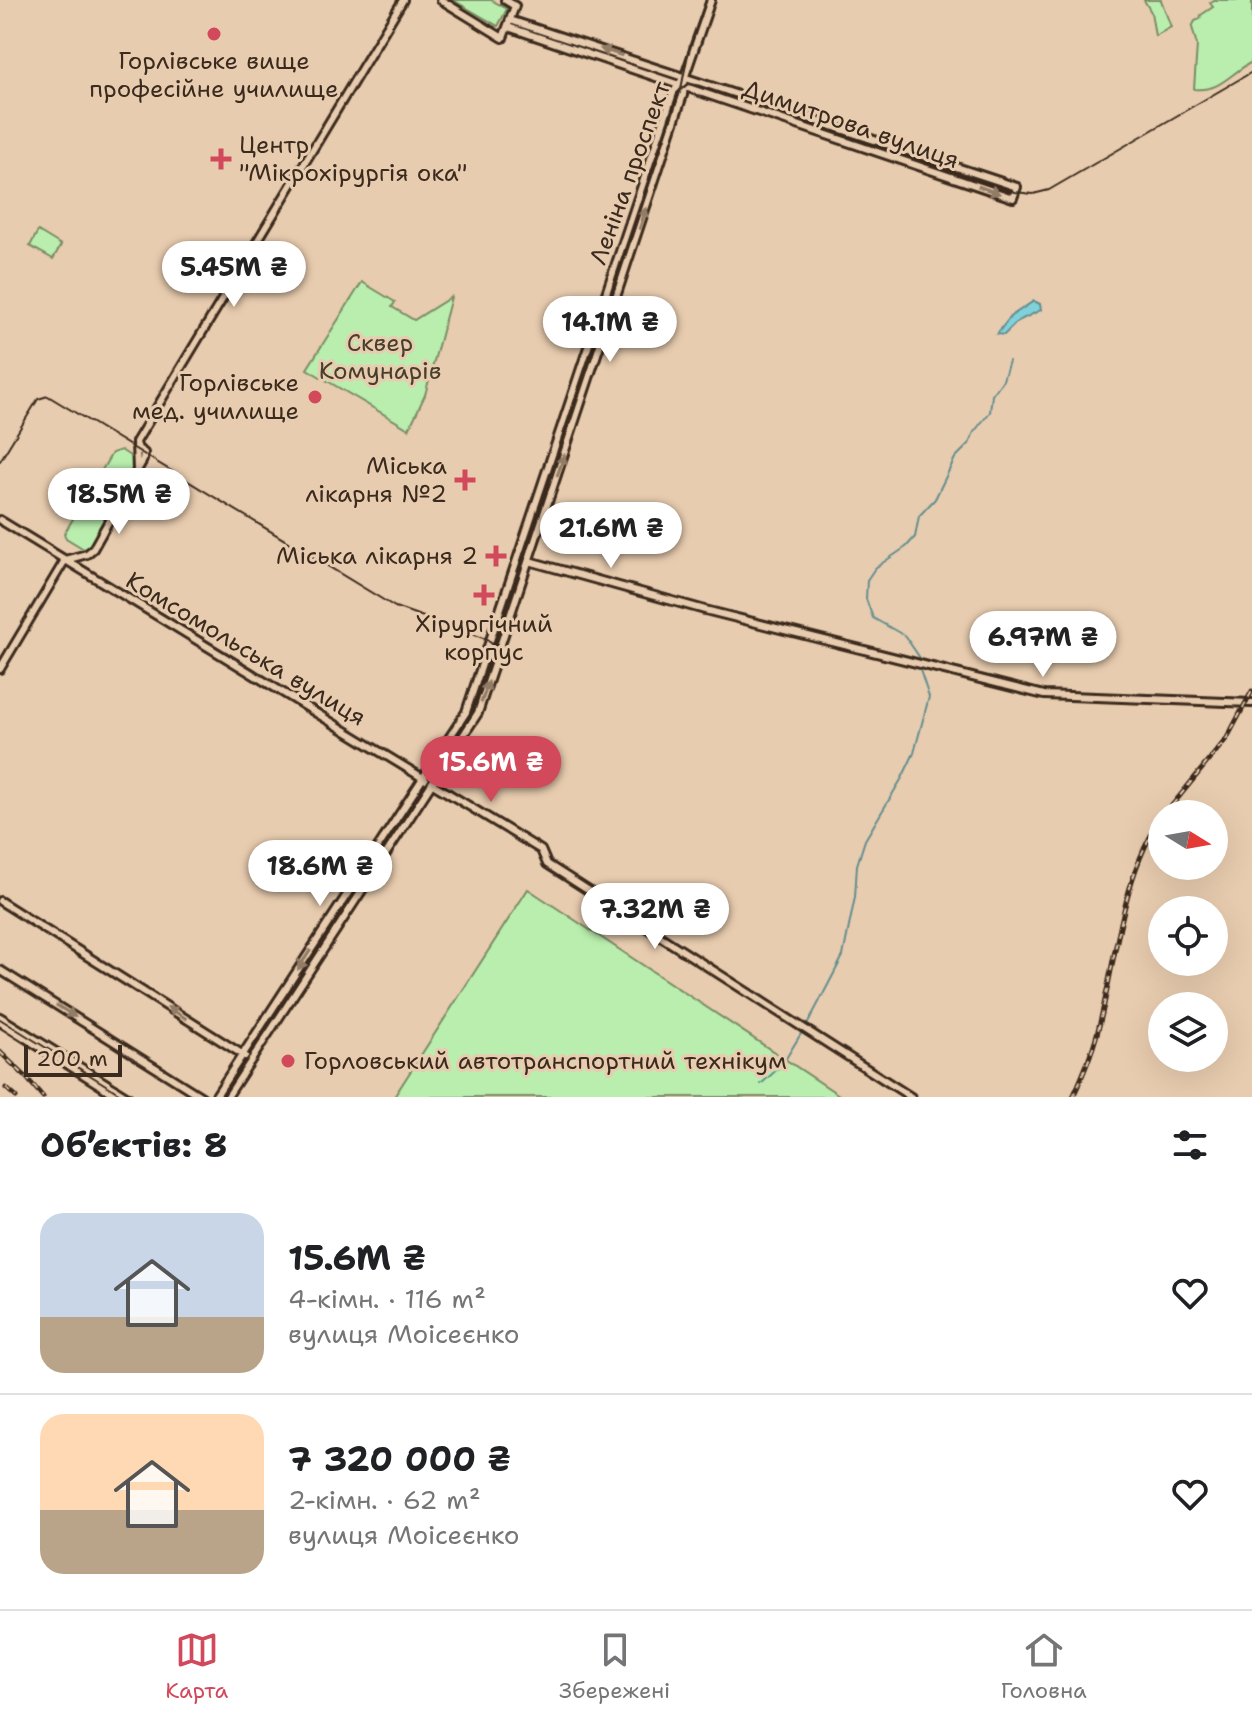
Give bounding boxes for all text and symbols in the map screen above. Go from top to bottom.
marker: Горлівське вище професійне училище [205,25,223,43]
place label: Горлівське вище професійне училище [89,45,339,105]
one-way arrow [599,46,623,58]
street label: Димитрова вулиця [739,72,963,176]
street label: Леніна проспект [582,76,678,269]
place label: Центр "Мікрохірургія ока" [239,129,468,189]
marker: Центр "Мікрохірургія ока" [210,148,232,170]
one-way arrow [978,184,1002,196]
one-way arrow [637,206,650,230]
pin: 5.45M ₴ [160,241,308,309]
text: 5.45M ₴ [180,249,288,284]
pin: 14.1M ₴ [536,296,684,364]
text: 14.1M ₴ [561,304,659,339]
park label: Сквер Комунарів [319,327,441,387]
place label: Горлівське мед. училище [132,367,299,427]
marker: Горлівське мед. училище [306,388,324,406]
place label: Міська лікарня №2 [305,450,447,510]
one-way arrow [555,452,567,476]
pin: 18.5M ₴ [45,468,193,536]
marker: Міська лікарня №2 [454,469,476,491]
text: 18.5M ₴ [66,476,172,511]
pin: 21.6M ₴ [537,502,685,570]
text: 21.6M ₴ [558,510,664,545]
place label: Міська лікарня 2 [276,540,478,572]
marker: Міська лікарня 2 [485,545,507,567]
street label: Комсомольська вулиця [120,565,372,733]
marker: Хірургічний корпус [473,584,495,606]
place label: Хірургічний корпус [415,608,553,668]
pin: 6.97M ₴ [969,611,1117,679]
text: 6.97M ₴ [988,619,1098,654]
one-way arrow [480,680,492,704]
pin: 15.6M ₴ [417,736,565,804]
text: 15.6M ₴ [438,744,544,779]
north arrow [1148,800,1228,880]
map controls [1148,800,1228,1072]
pin: 18.6M ₴ [246,840,394,908]
text: 18.6M ₴ [266,848,374,883]
pin: 7.32M ₴ [581,883,729,951]
text: 7.32M ₴ [599,891,711,926]
button: locate [1148,896,1228,976]
one-way arrow [296,950,311,971]
button: layers [1148,992,1228,1072]
one-way arrow [55,1003,77,1017]
one-way arrow [166,1006,188,1020]
scale bar [24,1041,122,1077]
text: 200 m [36,1044,108,1073]
place label: Горловський автотранспортний технікум [304,1045,787,1077]
marker: Горловський автотранспортний технікум [279,1052,297,1070]
text: Об’єктів: 8 [40,1122,228,1168]
icon: filters [1168,1123,1212,1167]
text: 15.6M ₴ [288,1235,426,1281]
icon: home [104,1245,200,1341]
icon: heart [1168,1271,1212,1315]
text: 4-кімн. · 116 m² [288,1281,486,1316]
text: вулиця Моісеєнко [288,1316,520,1351]
text: 7 320 000 ₴ [288,1436,511,1482]
icon: home [104,1446,200,1542]
icon: heart [1168,1472,1212,1516]
text: 2-кімн. · 62 m² [288,1482,481,1517]
text: вулиця Моісеєнко [288,1517,520,1552]
tab: Карта [165,1628,228,1705]
tab: Збережені [559,1628,670,1705]
tab: Головна [1001,1628,1087,1705]

